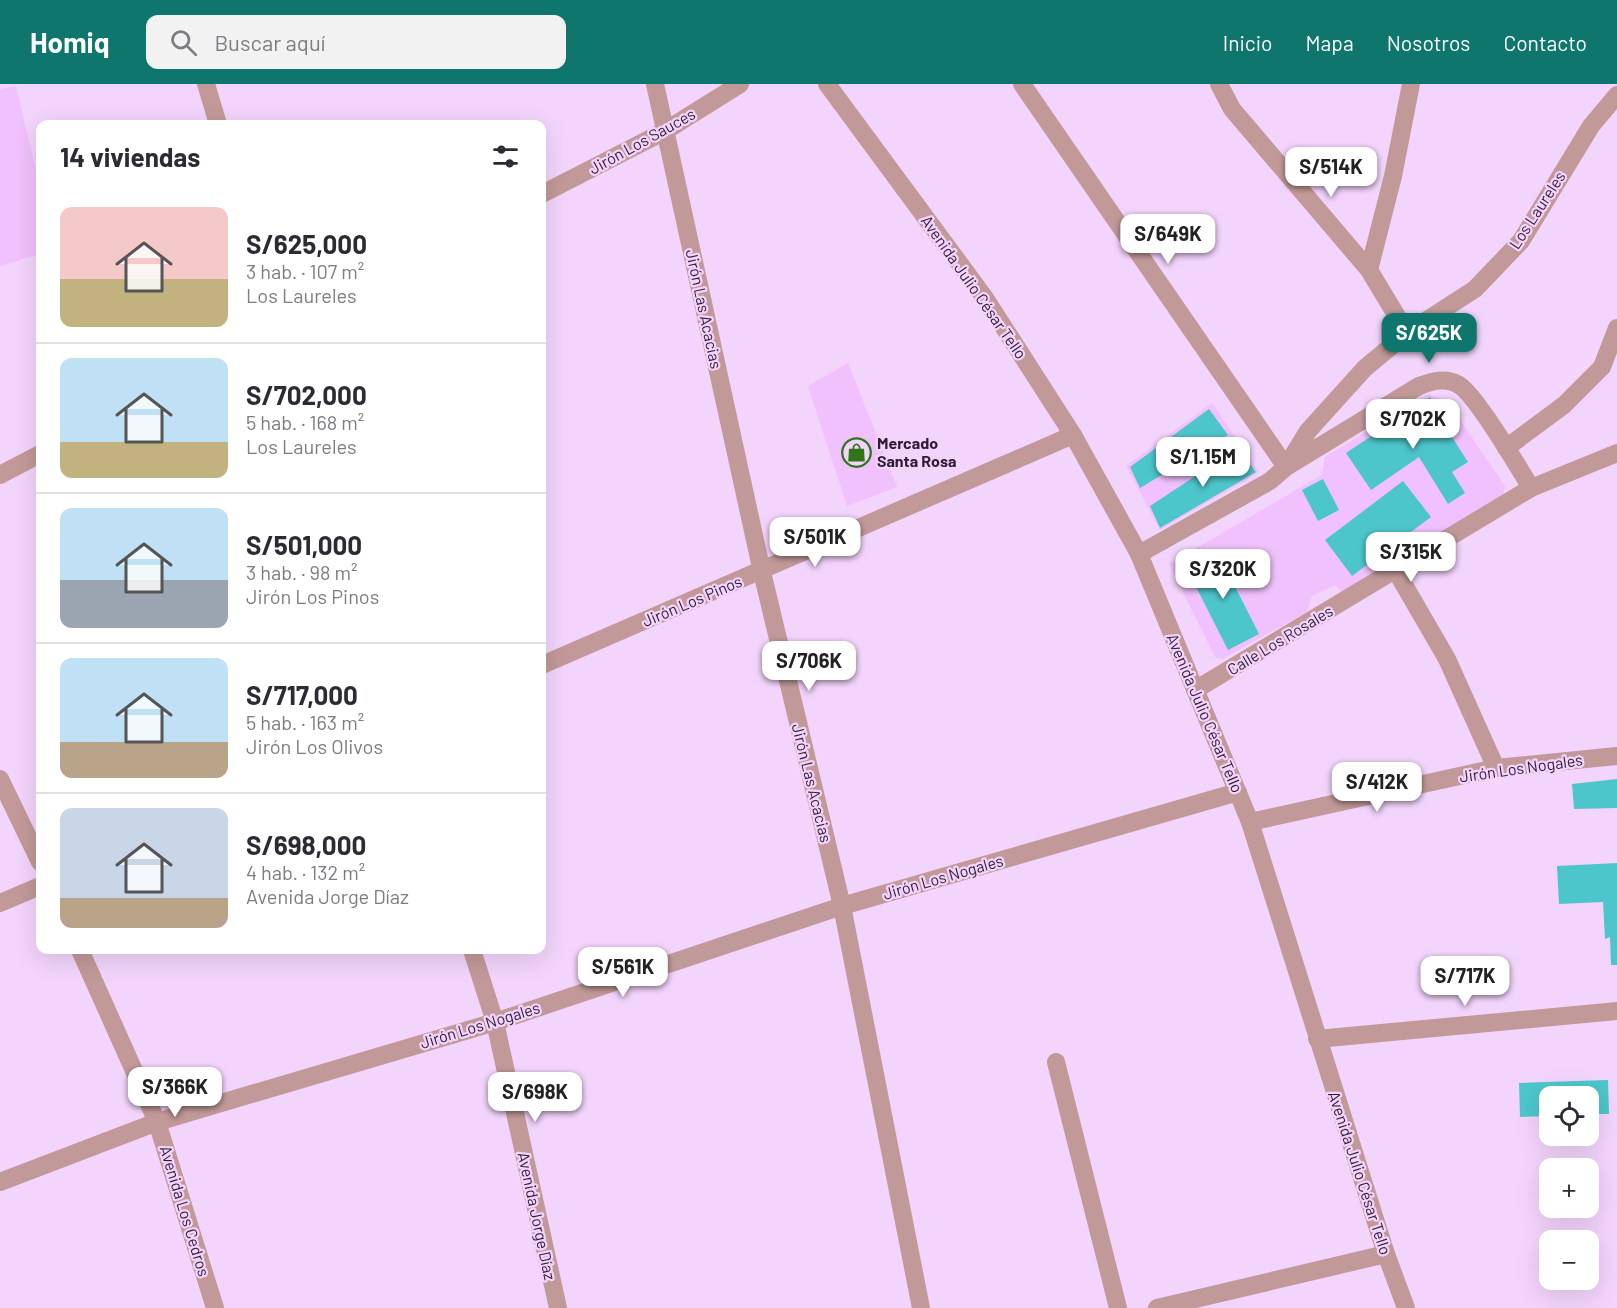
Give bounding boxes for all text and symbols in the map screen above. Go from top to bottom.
search box [146,15,566,69]
text: Homiq [30,25,110,59]
icon: search [167,26,200,59]
text: Buscar aquí [215,29,325,55]
text: Inicio [1223,30,1273,55]
text: Mapa [1306,30,1354,55]
text: Nosotros [1387,30,1470,55]
text: Contacto [1503,30,1587,55]
street label: Jirón Los Sauces [585,104,698,178]
icon: filters [489,140,522,173]
text: 14 viviendas [60,141,200,172]
pin: S/514K [1282,147,1380,198]
text: S/514K [1299,154,1363,178]
street label: Los Laureles [1504,167,1569,252]
street label: Avenida Julio César Tello [918,211,1031,362]
pin: S/649K [1119,214,1217,265]
text: S/649K [1134,221,1202,245]
text: S/625,000 [246,228,367,259]
icon: home [108,231,180,303]
street label: Jirón Las Acacias [683,247,726,370]
text: 3 hab. · 107 m² [246,259,364,283]
text: Los Laureles [246,283,357,307]
pin: S/625K [1380,313,1478,364]
text: S/625K [1396,320,1462,344]
text: S/702,000 [246,379,367,410]
icon: home [108,382,180,454]
pin: S/702K [1364,399,1462,450]
text: S/702K [1380,406,1446,430]
text: 5 hab. · 168 m² [246,410,364,434]
place label: Mercado Santa Rosa [877,433,956,470]
text: Los Laureles [246,434,357,458]
shop icon: Mercado Santa Rosa [840,436,872,468]
pin: S/1.15M [1148,437,1258,488]
text: S/1.15M [1170,444,1236,468]
pin: S/501K [766,517,864,568]
text: S/501K [784,524,846,548]
text: S/501,000 [246,529,362,560]
icon: home [108,532,180,604]
pin: S/315K [1362,532,1460,583]
text: S/315K [1380,539,1442,563]
pin: S/320K [1174,549,1272,600]
text: S/320K [1189,556,1257,580]
text: 3 hab. · 98 m² [246,560,357,584]
street label: Jirón Los Pinos [639,571,745,630]
text: Jirón Los Pinos [246,584,379,608]
street label: Calle Los Rosales [1224,601,1336,679]
street label: Avenida Julio César Tello [1163,630,1248,795]
pin: S/706K [760,641,858,692]
text: S/706K [776,648,842,672]
text: S/717,000 [246,679,358,710]
icon: home [108,682,180,754]
text: 5 hab. · 163 m² [246,710,364,734]
street label: Jirón Las Acacias [789,721,836,844]
text: Jirón Los Olivos [246,734,383,758]
street label: Jirón Los Nogales [1458,749,1584,786]
pin: S/412K [1328,762,1426,813]
text: S/412K [1346,769,1408,793]
text: S/698,000 [246,829,366,860]
icon: home [108,832,180,904]
street label: Jirón Los Nogales [881,850,1005,903]
text: 4 hab. · 132 m² [246,860,365,884]
text: Avenida Jorge Díaz [246,884,409,908]
pin: S/561K [574,947,672,998]
text: S/561K [592,954,654,978]
pin: S/717K [1416,956,1514,1007]
text: S/717K [1435,963,1495,987]
street label: Jirón Los Nogales [418,997,542,1052]
pin: S/366K [126,1067,224,1118]
pin: S/698K [486,1072,584,1123]
text: S/366K [142,1074,208,1098]
text: S/698K [502,1079,568,1103]
map controls [1539,1086,1599,1290]
button: locate [1539,1086,1599,1146]
street label: Avenida Julio César Tello [1325,1089,1396,1257]
street label: Avenida Los Cedros [157,1143,214,1279]
street label: Avenida Jorge Díaz [515,1150,560,1282]
button: + [1539,1158,1599,1218]
button: − [1539,1230,1599,1290]

